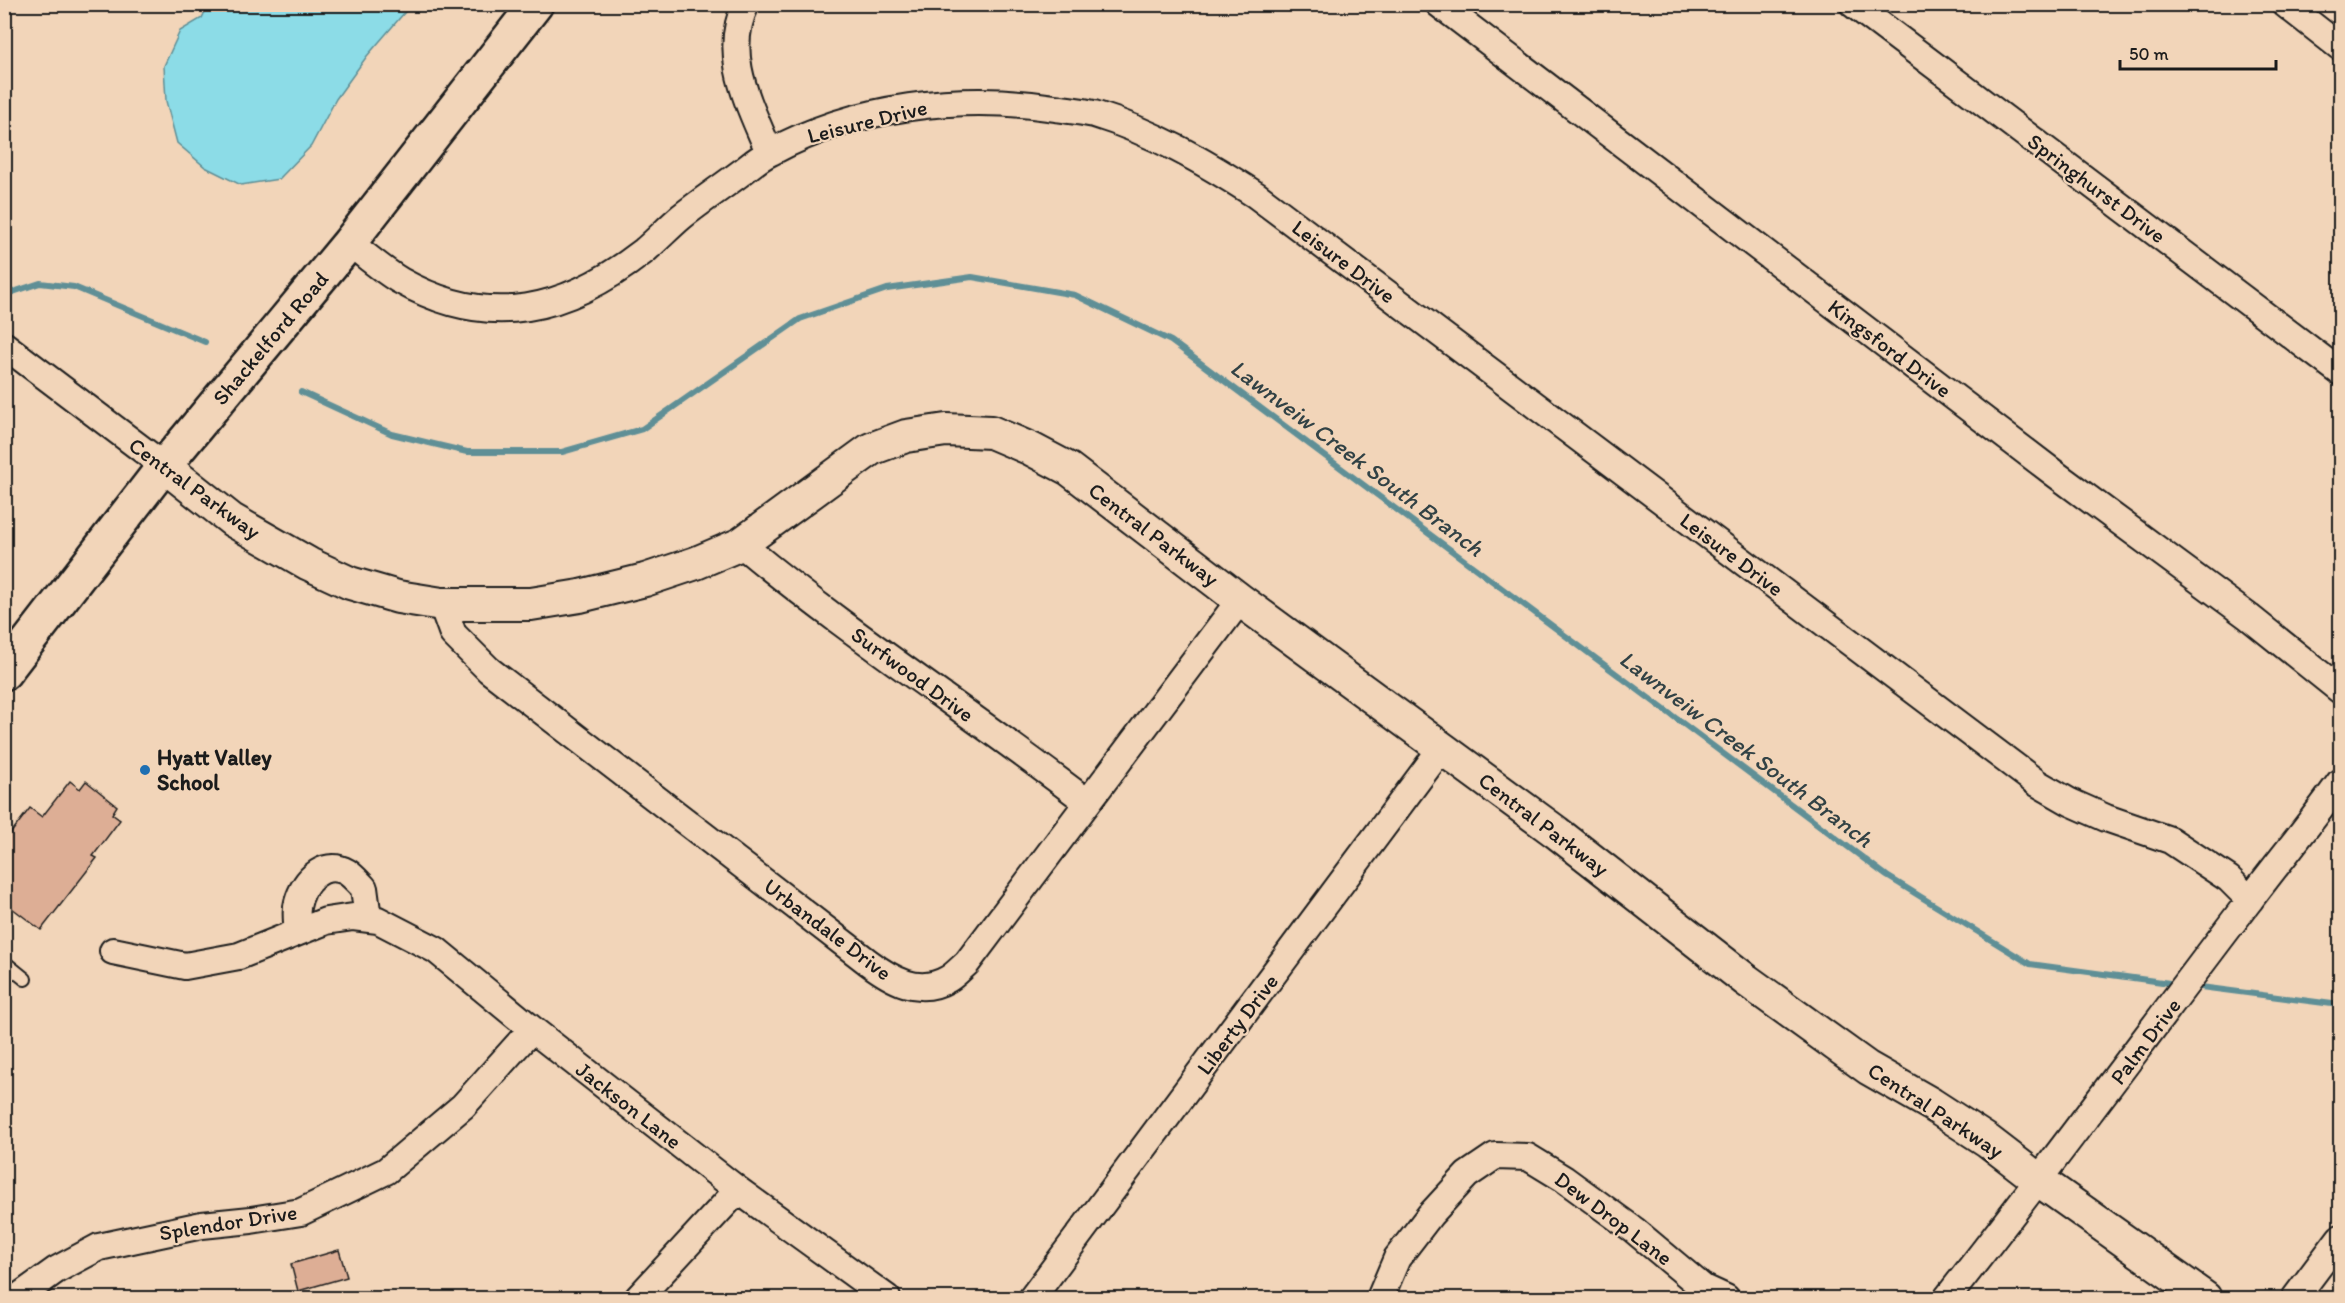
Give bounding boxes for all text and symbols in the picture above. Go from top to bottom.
scale bar [2120,33,2276,71]
text: 50 m [2129,43,2169,65]
street label: Leisure Drive [804,94,930,149]
street label: Springhurst Drive [2022,128,2171,249]
street label: Leisure Drive [1287,214,1401,309]
street label: Shackelford Road [207,266,334,411]
street label: Kingsford Drive [1823,293,1957,404]
water label: Lawnveiw Creek South Branch [1225,353,1490,562]
street label: Central Parkway [124,432,266,546]
street label: Central Parkway [1083,477,1225,593]
street label: Leisure Drive [1675,507,1789,602]
street label: Surfwood Drive [846,621,979,728]
water label: Lawnveiw Creek South Branch [1614,644,1879,853]
place label: Hyatt Valley School [157,744,272,796]
marker: Hyatt Valley School [138,763,152,777]
street label: Central Parkway [1473,767,1615,883]
street label: Urbandale Drive [758,873,897,986]
street label: Liberty Drive [1191,968,1284,1080]
street label: Palm Drive [2104,993,2187,1090]
street label: Jackson Lane [571,1056,687,1155]
street label: Central Parkway [1863,1057,2009,1165]
street label: Dew Drop Lane [1549,1165,1678,1271]
street label: Splendor Drive [157,1198,299,1247]

